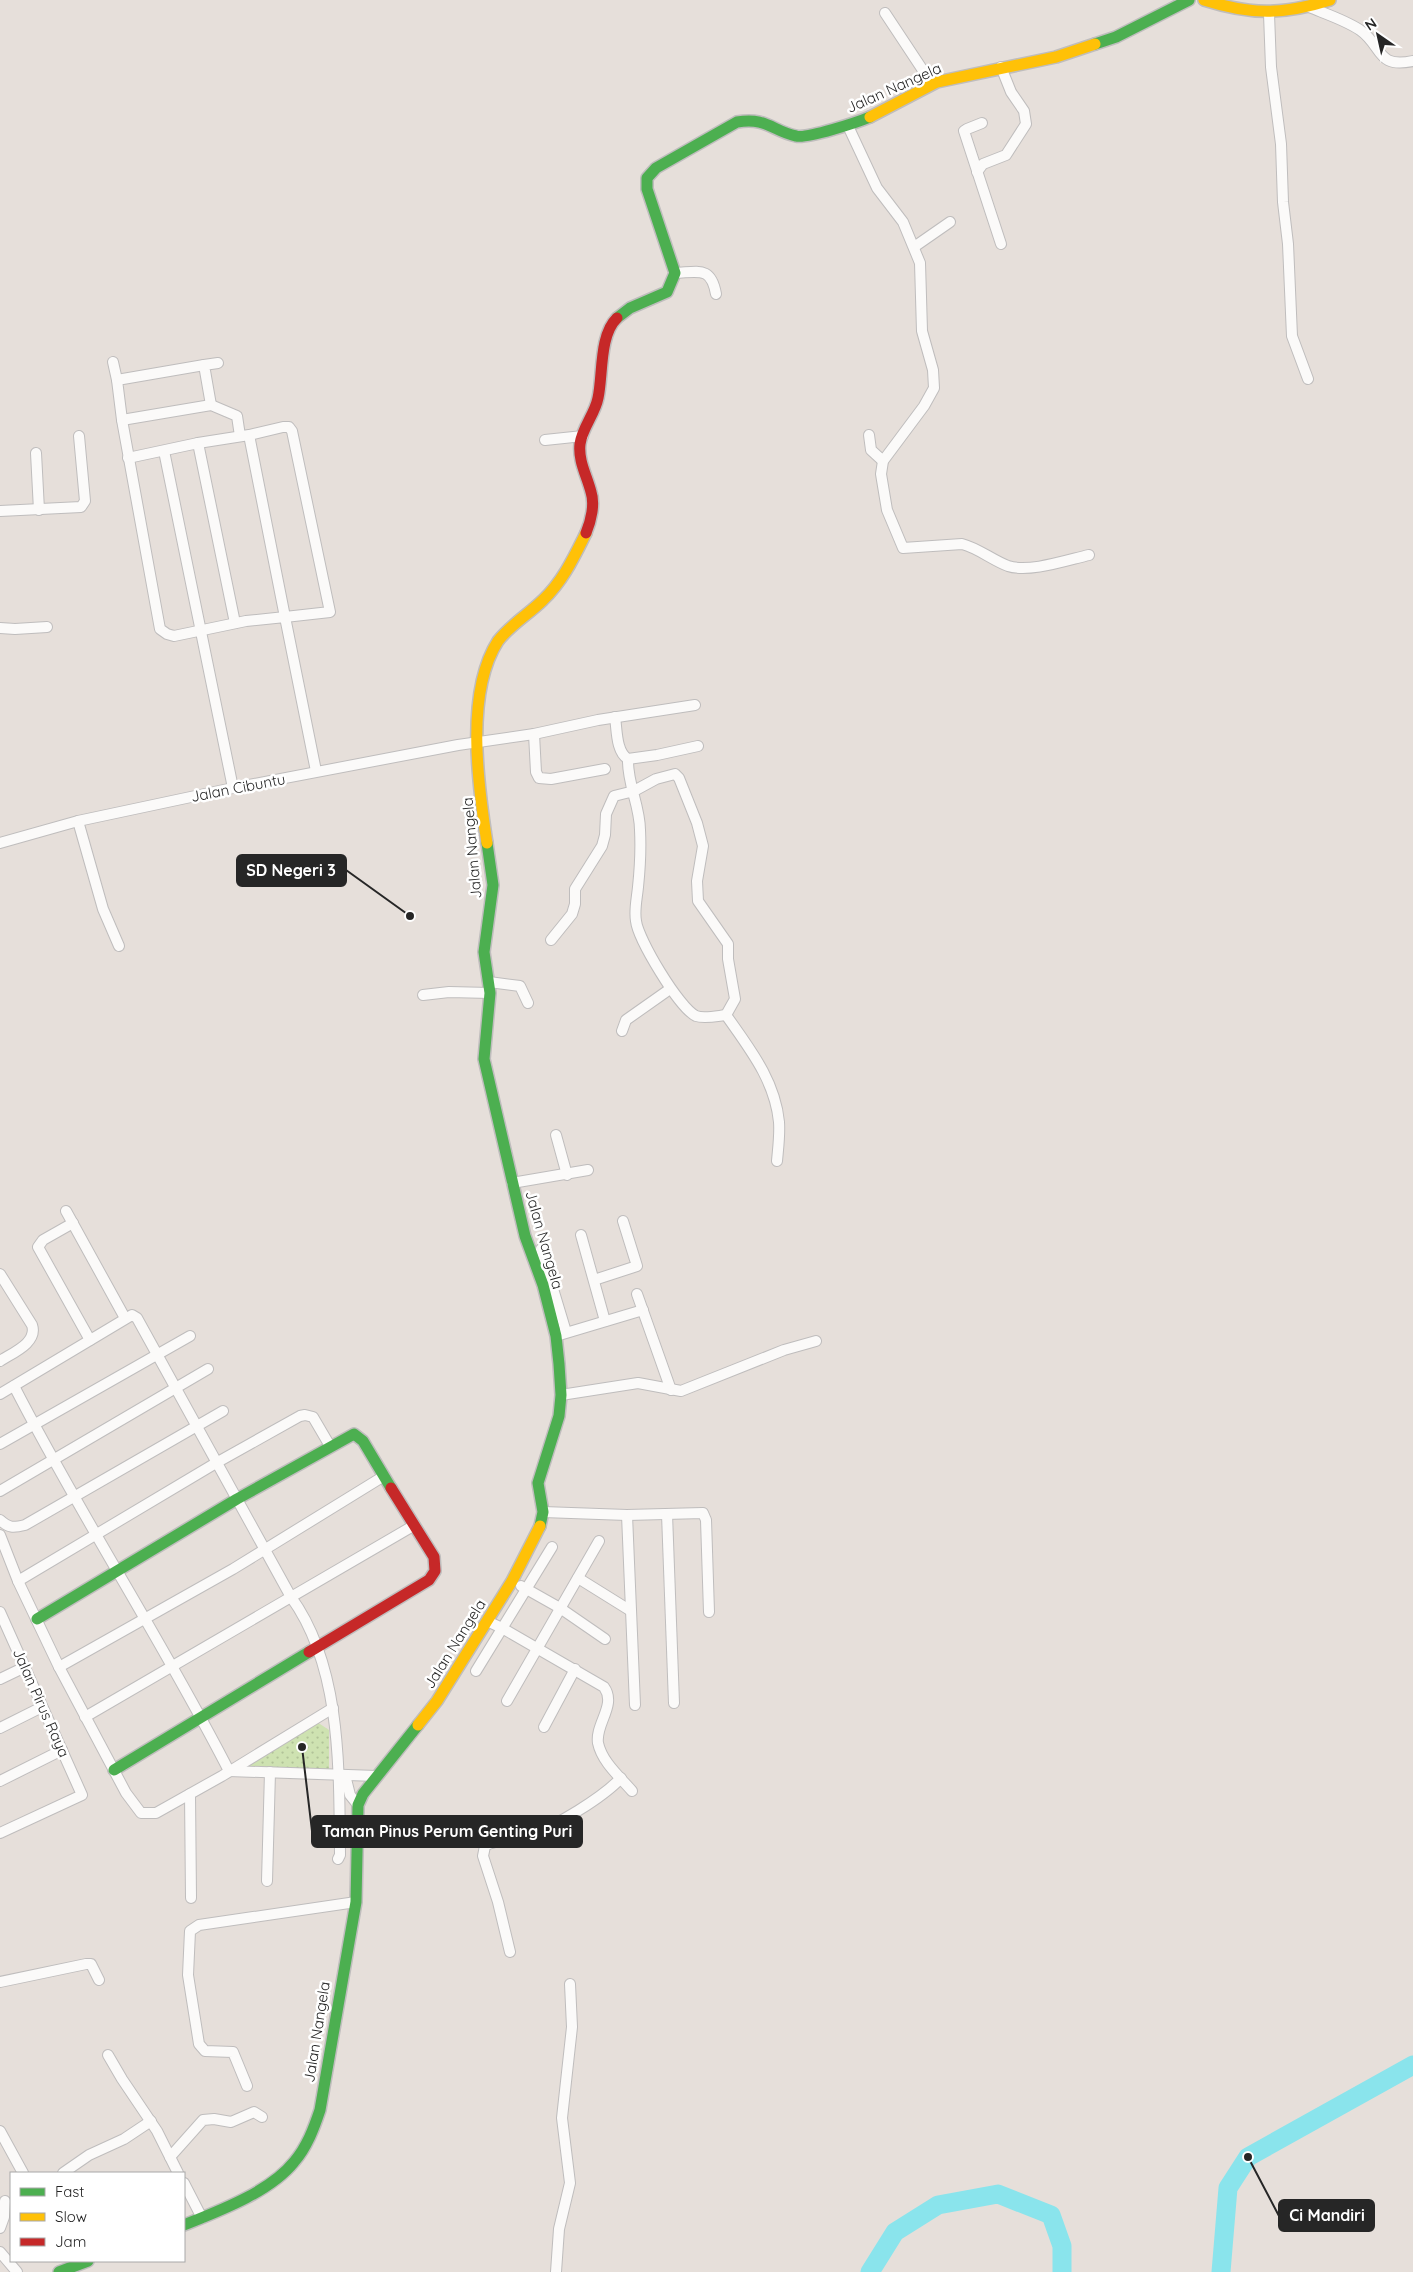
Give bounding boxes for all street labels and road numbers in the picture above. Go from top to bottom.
street label: Jalan Nangela [843,58,944,117]
street label: Jalan Cibuntu [189,769,287,806]
street label: Jalan Nangela [458,797,485,900]
street label: Jalan Nangela [521,1188,568,1291]
street label: Jalan Nangela [420,1596,490,1692]
street label: Jalan Pirus Raya [9,1645,74,1760]
street label: Jalan Nangela [299,1980,334,2084]

